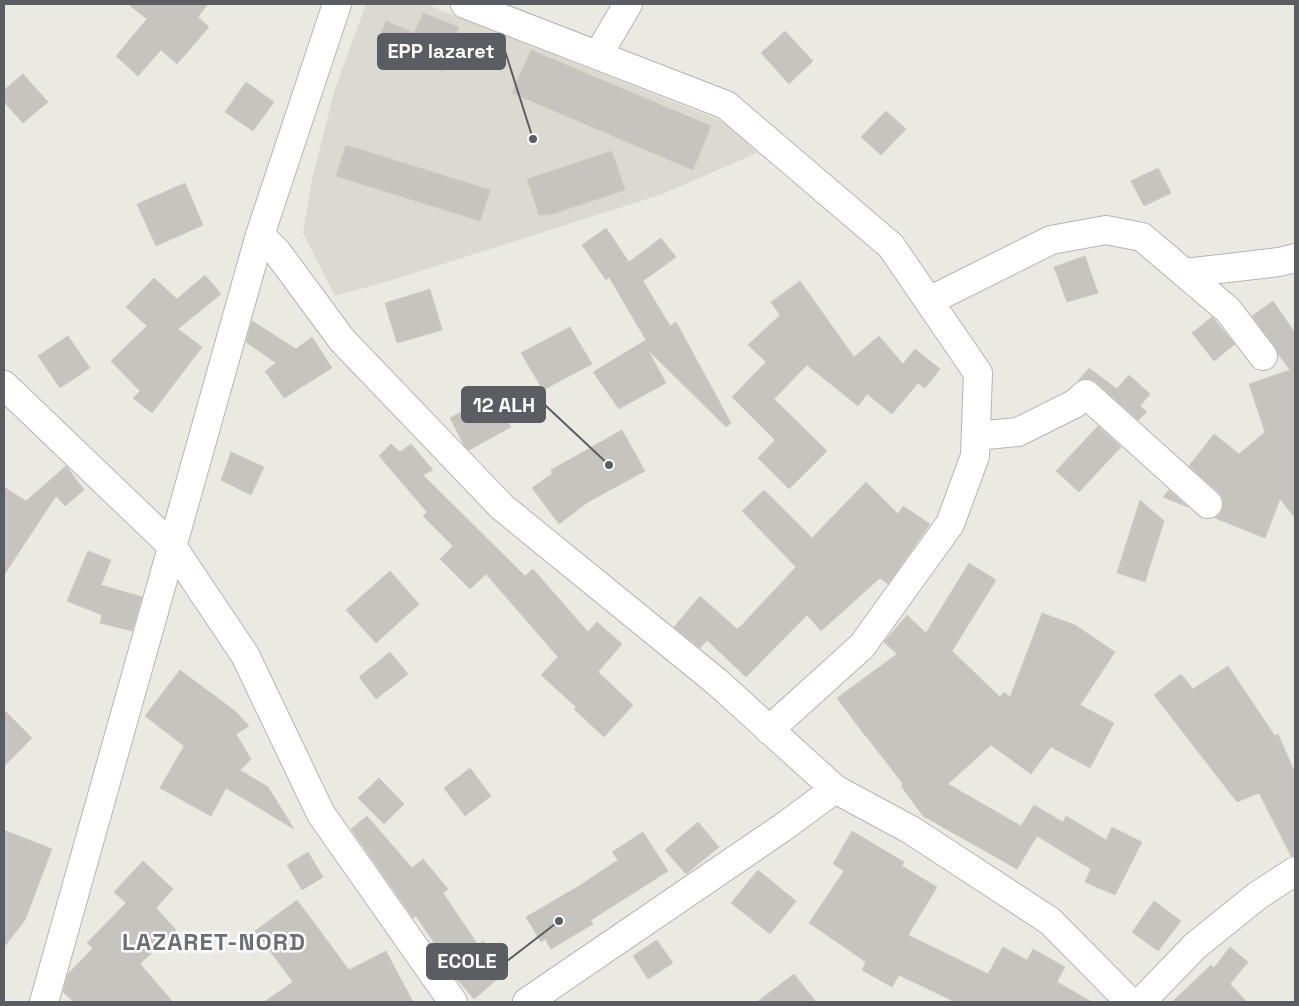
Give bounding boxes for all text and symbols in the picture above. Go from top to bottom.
callout: EPP lazaret [378,34,505,69]
text: EPP lazaret [387,38,495,64]
callout: 12 ALH [462,387,545,422]
text: 12 ALH [473,392,535,418]
district label: LAZARET-NORD [122,926,306,957]
callout: ECOLE [427,944,507,979]
text: ECOLE [437,948,497,974]

